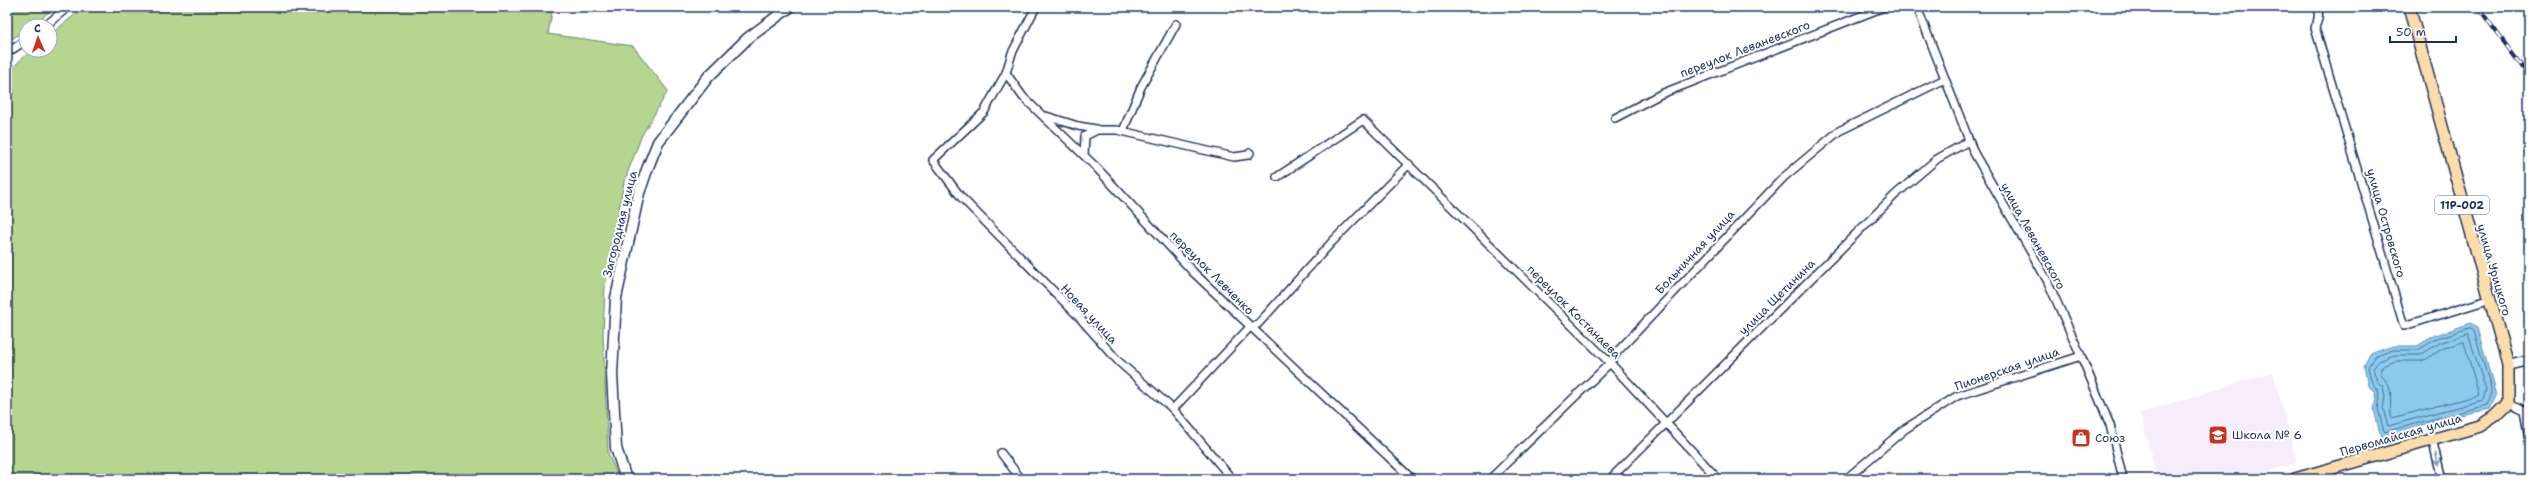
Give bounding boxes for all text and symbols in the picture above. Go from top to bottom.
street label: переулок Леваневского [1678,17,1812,81]
north arrow [18,18,58,58]
scale bar [2390,18,2456,44]
text: С [34,21,42,36]
text: 50 m [2396,24,2426,40]
street label: улица Островского [2363,167,2409,279]
street label: Загородная улица [599,169,641,279]
street label: улица Леваневского [1997,180,2069,292]
road number: 11Р-002 [2435,196,2489,214]
street label: Больничная улица [1652,206,1739,298]
street label: улица Урицкого [2473,222,2515,318]
street label: переулок Левченко [1167,228,1257,318]
street label: улица Щетинина [1735,255,1819,339]
street label: переулок Костанаева [1524,262,1625,363]
street label: Новая улица [1057,281,1121,348]
street label: Пионерская улица [1953,343,2062,394]
street label: Первомайская улица [2338,410,2464,460]
school or university icon: Школа № 6 [2207,424,2229,446]
shop icon: Союз [2070,427,2092,449]
place label: Школа № 6 [2232,427,2302,443]
place label: Союз [2095,430,2125,446]
one-way arrow [2434,452,2441,465]

